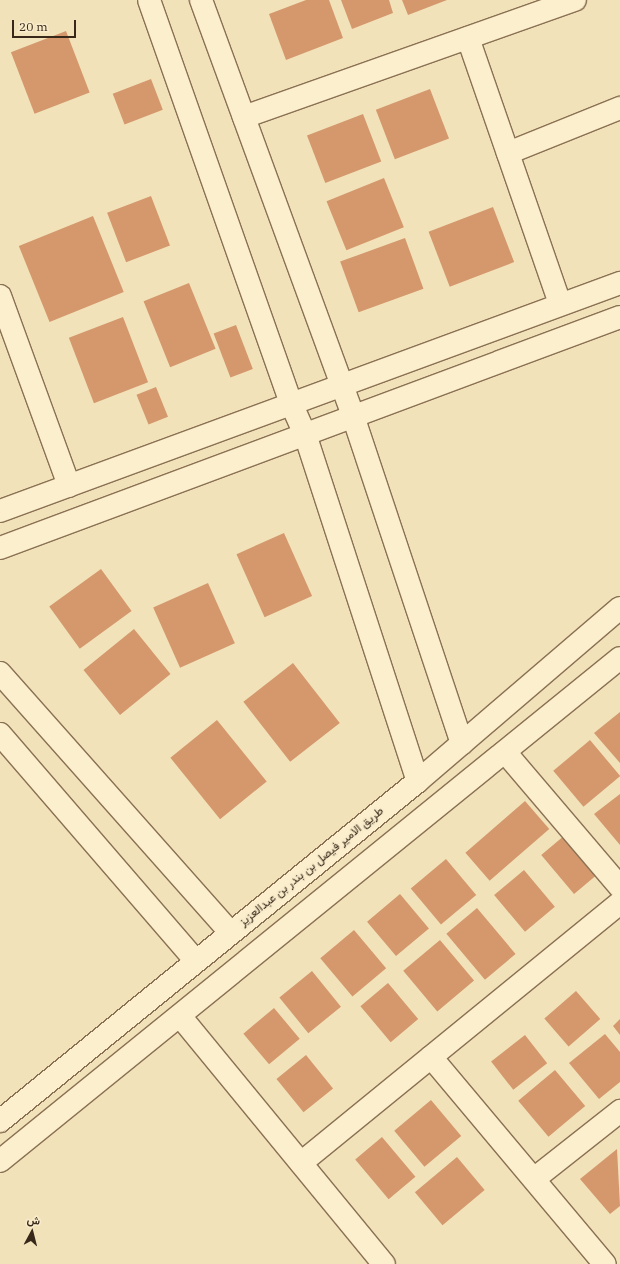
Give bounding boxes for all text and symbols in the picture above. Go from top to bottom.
scale bar [14,12,78,38]
text: 20 m [19,19,48,34]
street label: طريق الامير فيصل بن بندر بن عبدالعزيز [236,803,386,929]
north arrow [12,1212,52,1252]
text: ش [26,1212,41,1228]

